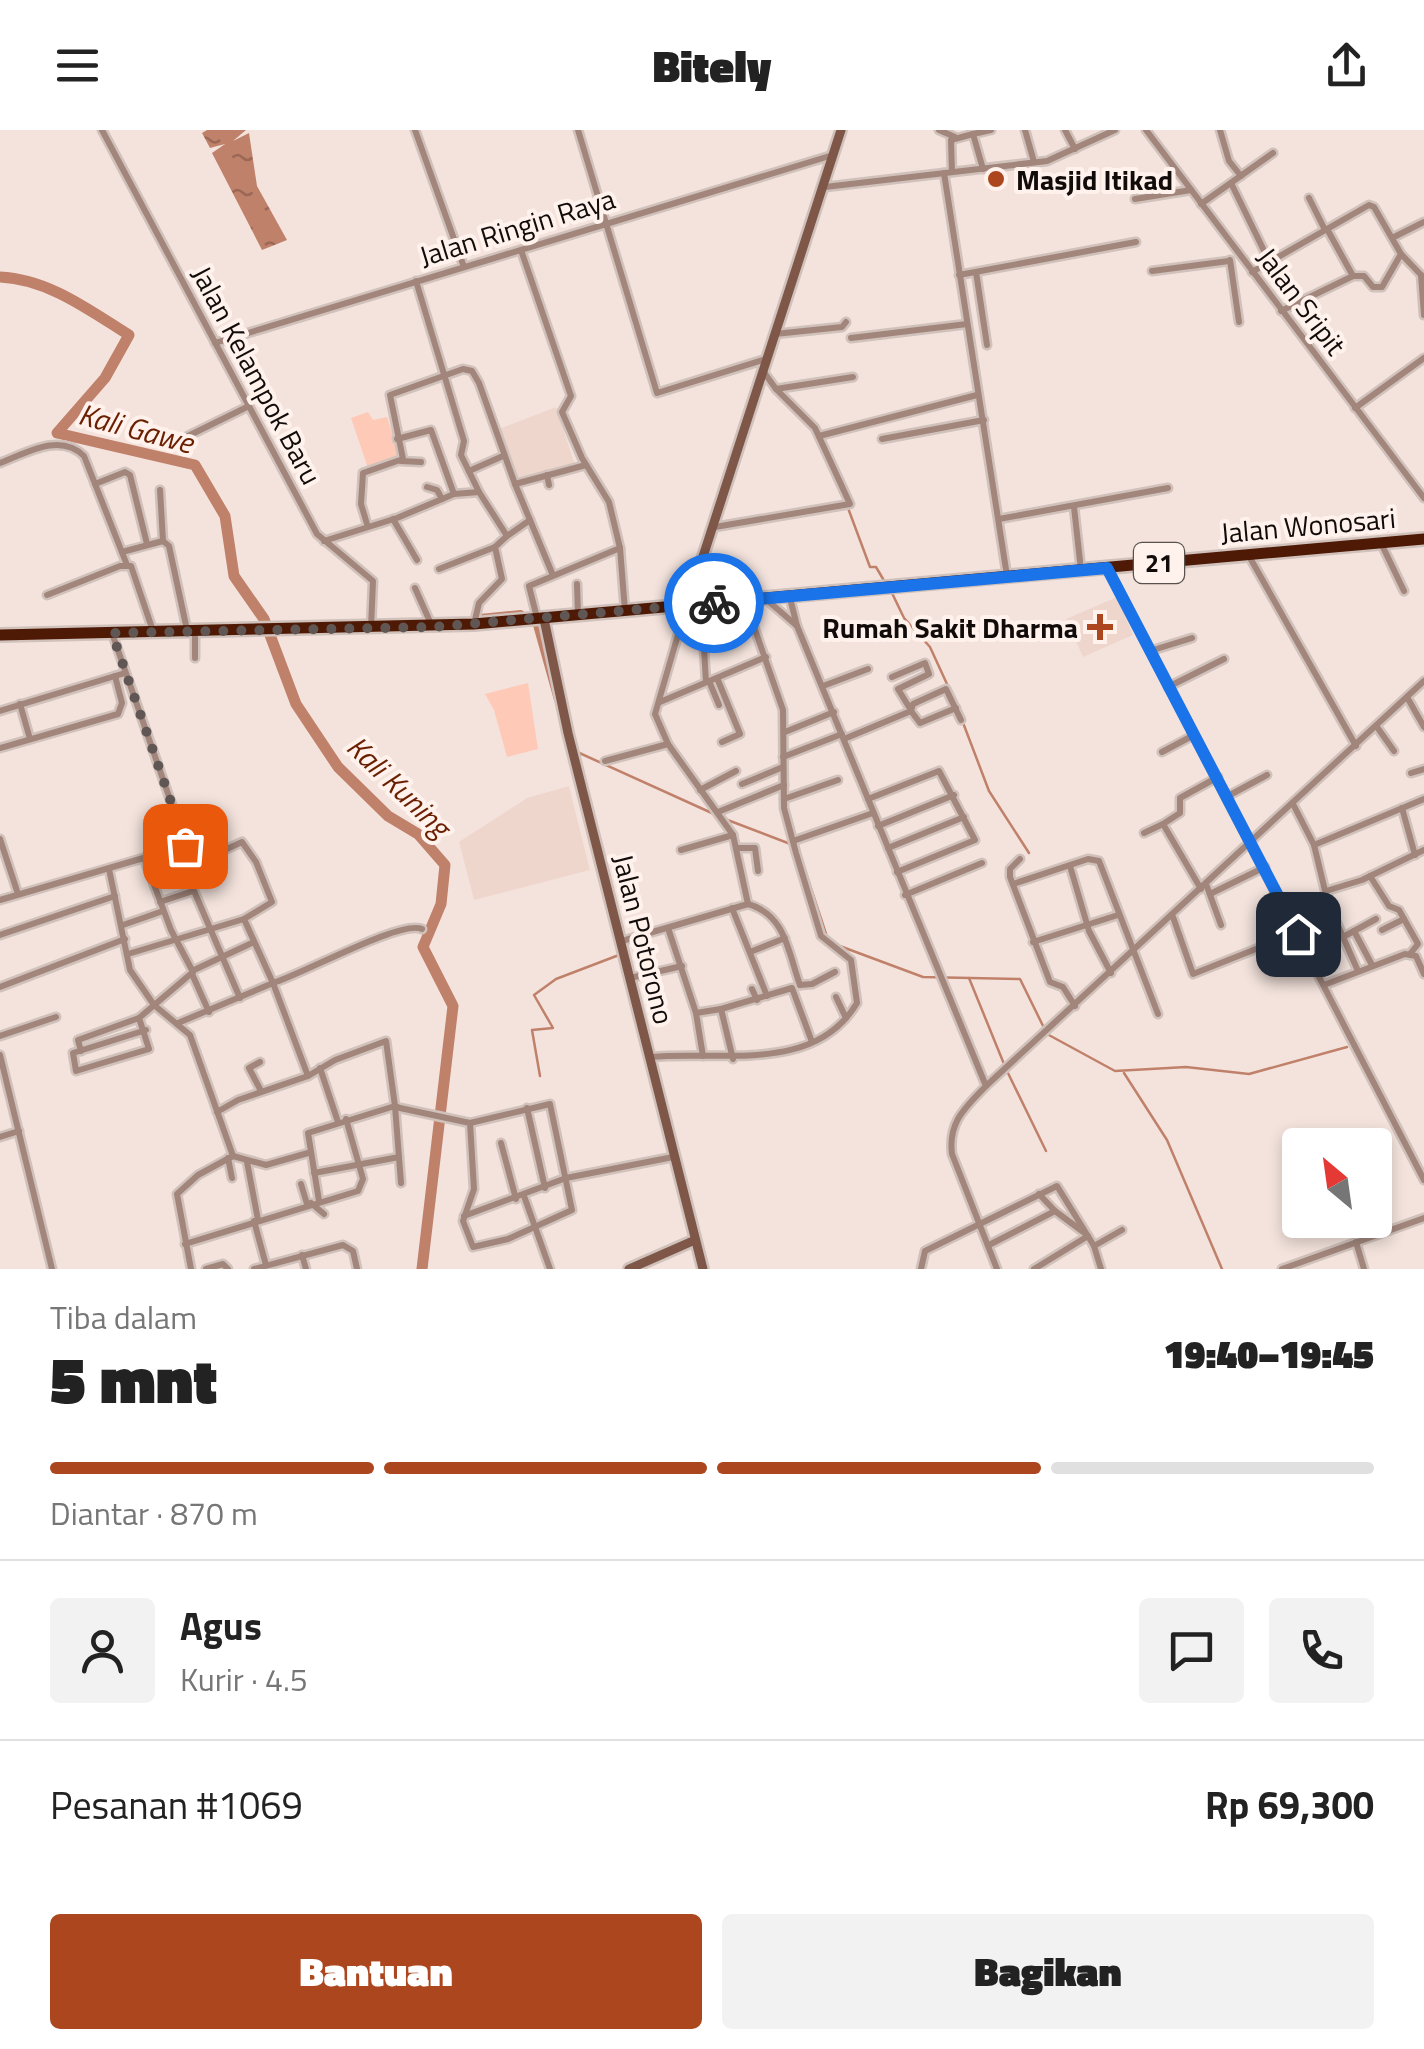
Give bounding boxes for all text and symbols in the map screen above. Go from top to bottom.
text: Bitely [653,31,771,99]
icon: menu [50,38,105,93]
icon: share [1319,38,1374,93]
place label: Masjid Itikad [1016,158,1173,201]
marker: Masjid Itikad [985,168,1007,190]
street label: Jalan Ringin Raya [414,177,620,277]
street label: Jalan Sripit [1247,238,1357,364]
street label: Jalan Kelampok Baru [181,258,333,492]
water label: Kali Gawe [74,391,201,466]
street label: Jalan Wonosari [1219,496,1397,554]
road number: 21 [1134,543,1184,583]
courier [664,553,764,653]
icon: bike [687,576,742,631]
place label: Rumah Sakit Dharma [822,606,1078,649]
marker: Rumah Sakit Dharma [1087,614,1113,640]
water label: Kali Kuning [336,724,464,850]
pin [143,804,228,889]
icon: bag [158,819,213,874]
street label: Jalan Potorono [602,850,686,1028]
pin [1256,892,1341,977]
icon: home [1271,907,1326,962]
north arrow [1282,1128,1392,1238]
map controls [1282,1128,1392,1238]
text: Tiba dalam [50,1293,197,1341]
text: 19:40–19:45 [1164,1325,1374,1383]
text: 5 mnt [50,1329,217,1428]
text: Diantar · 870 m [50,1489,258,1537]
text: Agus [180,1597,262,1655]
button: person [50,1598,155,1703]
button: chat [1139,1598,1244,1703]
button: phone [1269,1598,1374,1703]
text: Kurir · 4.5 [180,1655,308,1703]
text: Pesanan #1069 [50,1776,303,1834]
text: Rp 69,300 [1205,1776,1374,1834]
button: Bantuan [50,1914,702,2029]
button: Bagikan [722,1914,1374,2029]

